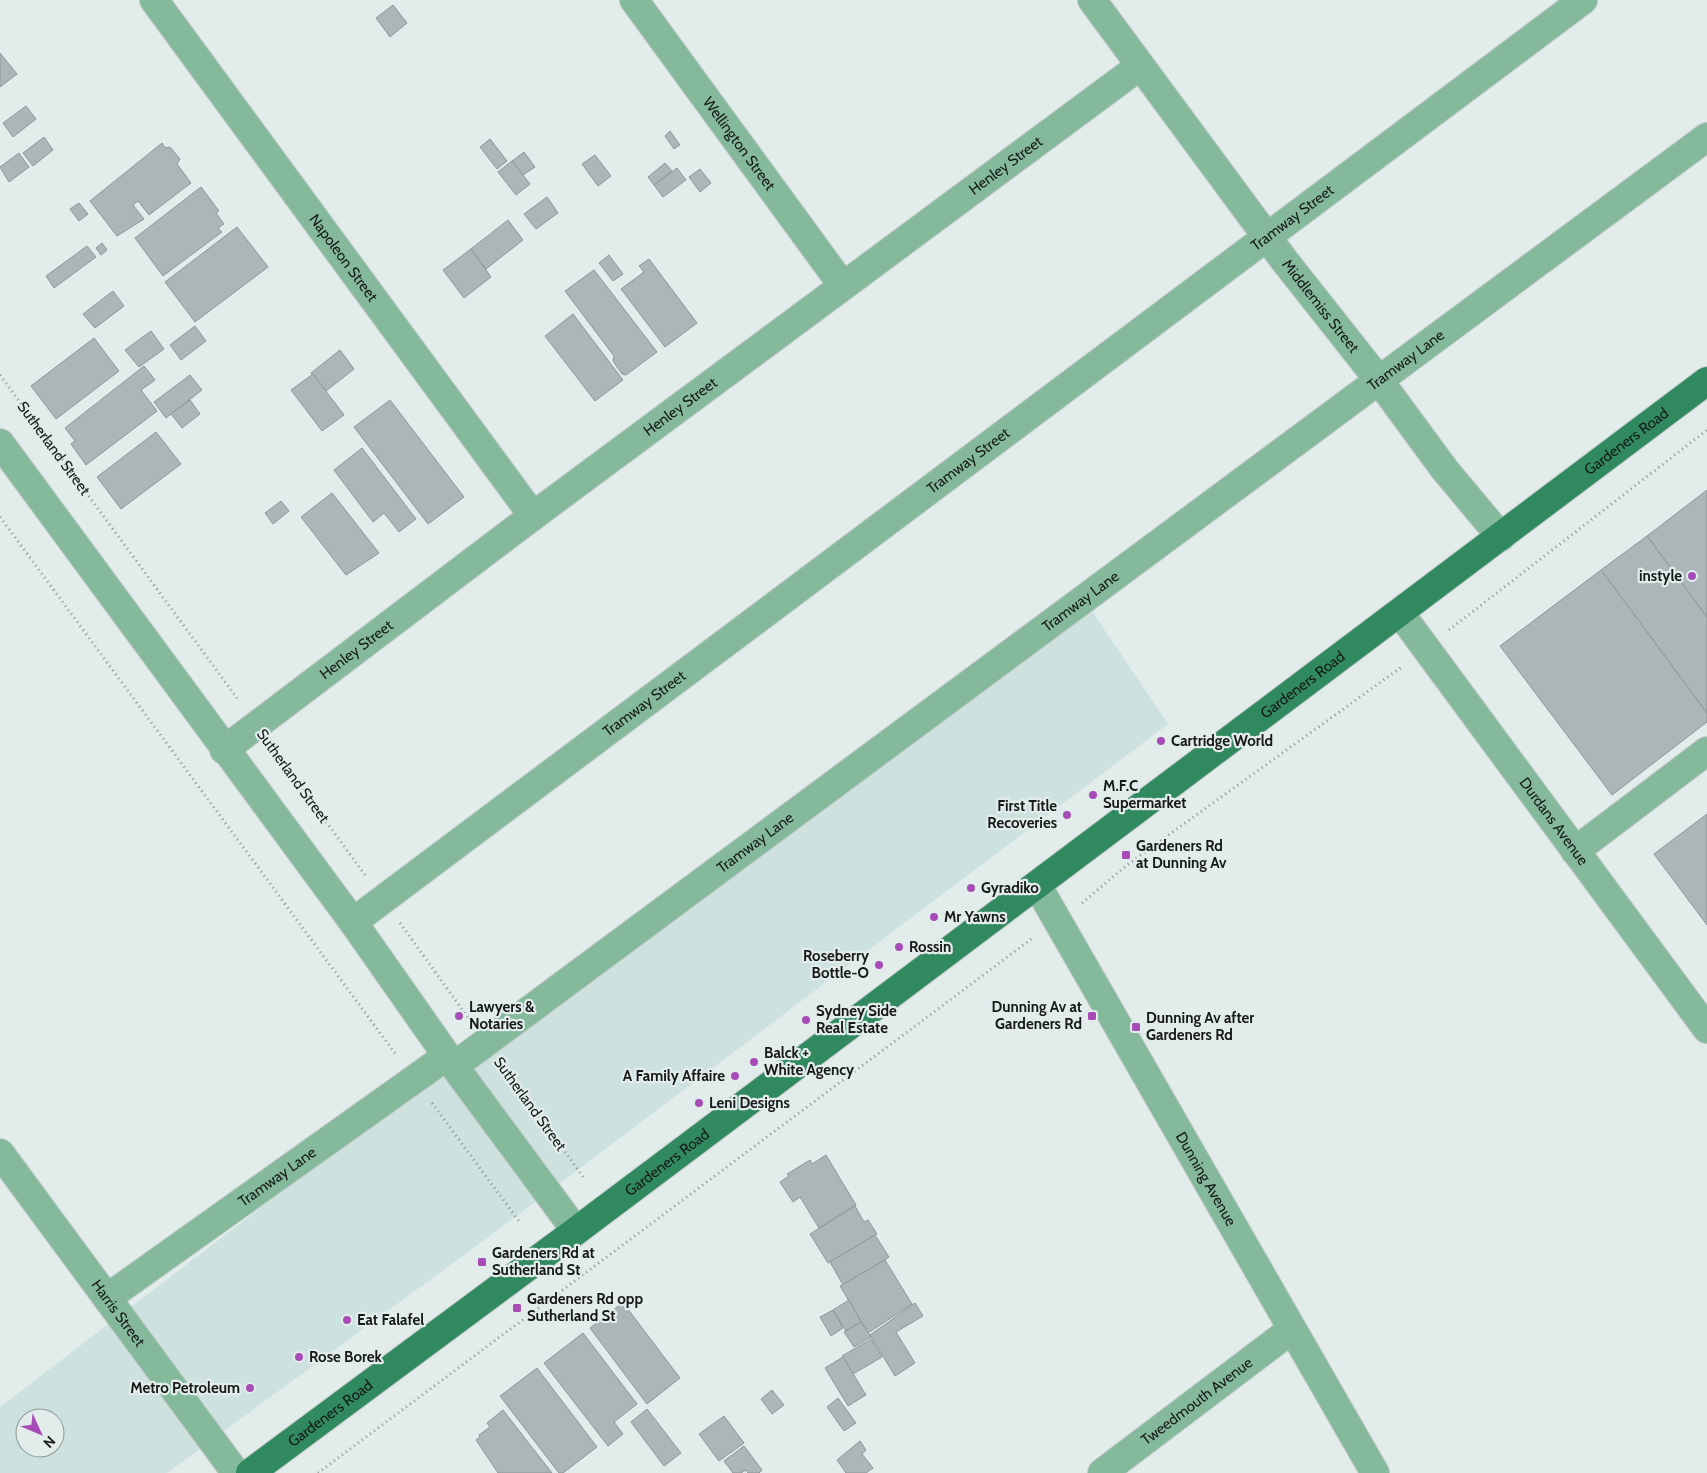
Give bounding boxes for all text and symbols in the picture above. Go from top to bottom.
street label: Wellington Street [699,94,779,194]
street label: Henley Street [965,132,1046,199]
street label: Tramway Street [1247,181,1337,255]
street label: Napoleon Street [305,211,381,305]
street label: Middlemiss Street [1278,256,1363,356]
street label: Tramway Lane [1364,326,1448,395]
street label: Henley Street [640,374,721,440]
street label: Sutherland Street [14,398,94,499]
street label: Gardeners Road [1581,404,1672,479]
street label: Tramway Street [923,424,1013,498]
street label: Tramway Lane [1039,567,1123,636]
place label: instyle [1639,567,1682,585]
marker: instyle [1686,570,1698,582]
street label: Henley Street [316,616,396,683]
street label: Gardeners Road [1257,647,1348,722]
street label: Tramway Street [599,667,689,741]
street label: Sutherland Street [253,726,333,826]
place label: Cartridge World [1171,732,1273,750]
marker: Cartridge World [1155,735,1167,747]
street label: Durdans Avenue [1516,774,1592,869]
place label: M.F.C Supermarket [1103,777,1186,812]
marker: M.F.C Supermarket [1087,789,1099,801]
place label: First Title Recoveries [987,797,1057,832]
street label: Tramway Lane [713,808,797,877]
marker: First Title Recoveries [1061,809,1073,821]
place label: Gardeners Rd at Dunning Av [1136,837,1227,872]
marker: Gardeners Rd at Dunning Av [1120,849,1132,861]
place label: Gyradiko [981,879,1039,897]
marker: Gyradiko [965,882,977,894]
place label: Mr Yawns [944,908,1006,926]
marker: Mr Yawns [928,911,940,923]
place label: Rossin [909,938,951,956]
marker: Rossin [893,941,905,953]
place label: Roseberry Bottle-O [803,947,870,982]
marker: Roseberry Bottle-O [873,959,885,971]
place label: Lawyers & Notaries [469,998,535,1033]
place label: Dunning Av at Gardeners Rd [992,998,1082,1033]
place label: Sydney Side Real Estate [816,1002,897,1037]
place label: Dunning Av after Gardeners Rd [1146,1009,1254,1044]
marker: Lawyers & Notaries [453,1010,465,1022]
marker: Dunning Av at Gardeners Rd [1086,1010,1098,1022]
marker: Sydney Side Real Estate [800,1014,812,1026]
marker: Dunning Av after Gardeners Rd [1130,1021,1142,1033]
place label: Balck + White Agency [764,1044,855,1079]
street label: Sutherland Street [490,1054,570,1154]
marker: Balck + White Agency [748,1056,760,1068]
place label: A Family Affaire [623,1067,725,1085]
marker: A Family Affaire [729,1070,741,1082]
place label: Leni Designs [709,1094,790,1112]
marker: Leni Designs [693,1097,705,1109]
street label: Gardeners Road [621,1125,713,1200]
street label: Dunning Avenue [1172,1129,1240,1229]
street label: Tramway Lane [235,1143,320,1211]
place label: Gardeners Rd at Sutherland St [492,1244,595,1279]
marker: Gardeners Rd at Sutherland St [476,1256,488,1268]
street label: Harris Street [88,1276,149,1350]
place label: Gardeners Rd opp Sutherland St [527,1290,643,1325]
marker: Gardeners Rd opp Sutherland St [511,1302,523,1314]
place label: Eat Falafel [357,1311,424,1329]
marker: Eat Falafel [341,1314,353,1326]
place label: Rose Borek [309,1348,383,1366]
marker: Rose Borek [293,1351,305,1363]
street label: Tweedmouth Avenue [1138,1353,1256,1449]
street label: Gardeners Road [284,1376,376,1451]
place label: Metro Petroleum [130,1379,240,1397]
marker: Metro Petroleum [244,1382,256,1394]
north arrow [15,1408,65,1458]
text: N [39,1432,59,1452]

